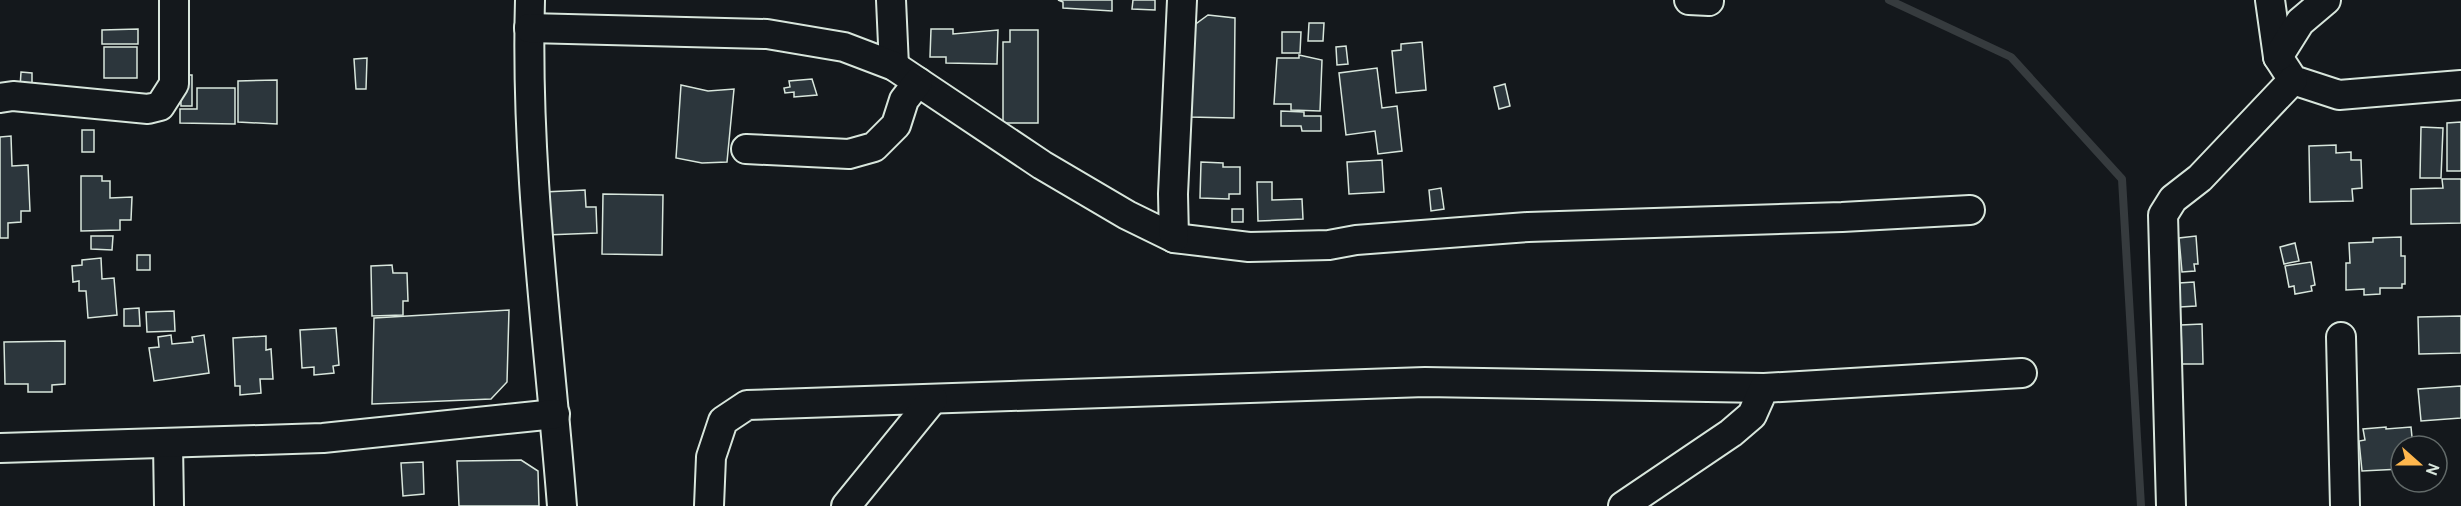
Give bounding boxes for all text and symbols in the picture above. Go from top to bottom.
north arrow [2389,434,2449,494]
text: N [2422,461,2443,478]

